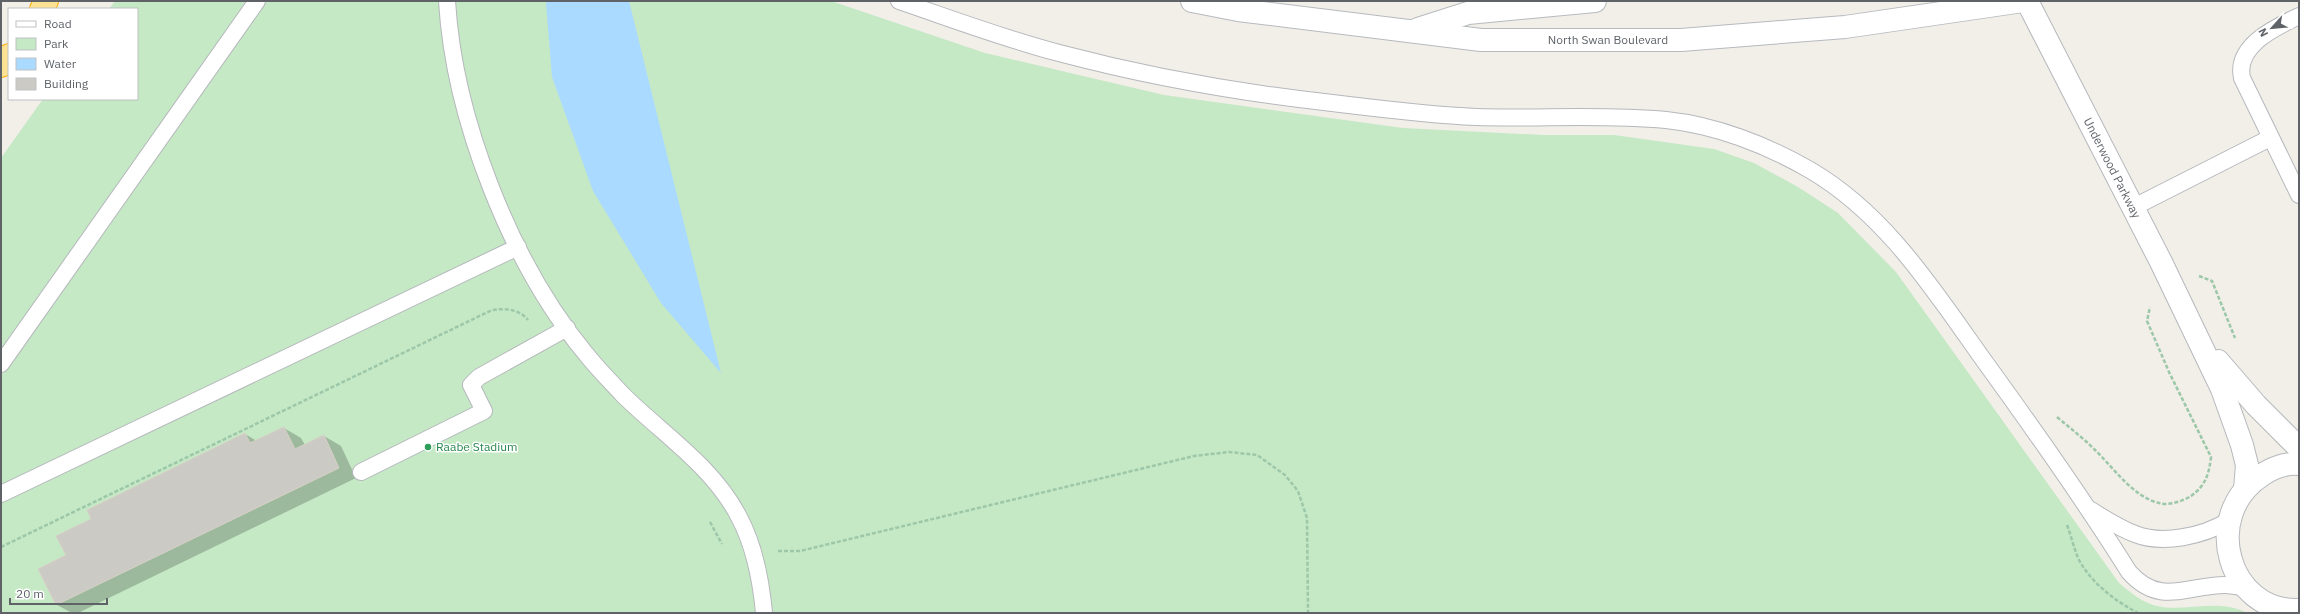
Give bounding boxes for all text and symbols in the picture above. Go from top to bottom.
legend [8,8,138,100]
north arrow [2252,8,2292,48]
text: Road [44,16,72,31]
text: N [2255,26,2271,39]
street label: North Swan Boulevard [1548,32,1668,47]
text: Park [44,36,69,51]
text: Water [44,56,77,71]
text: Building [44,76,89,91]
street label: Underwood Parkway [2081,115,2144,221]
place label: Raabe Stadium [436,439,518,454]
marker: Raabe Stadium [423,442,433,452]
scale bar [10,580,107,606]
text: 20 m [16,586,44,601]

